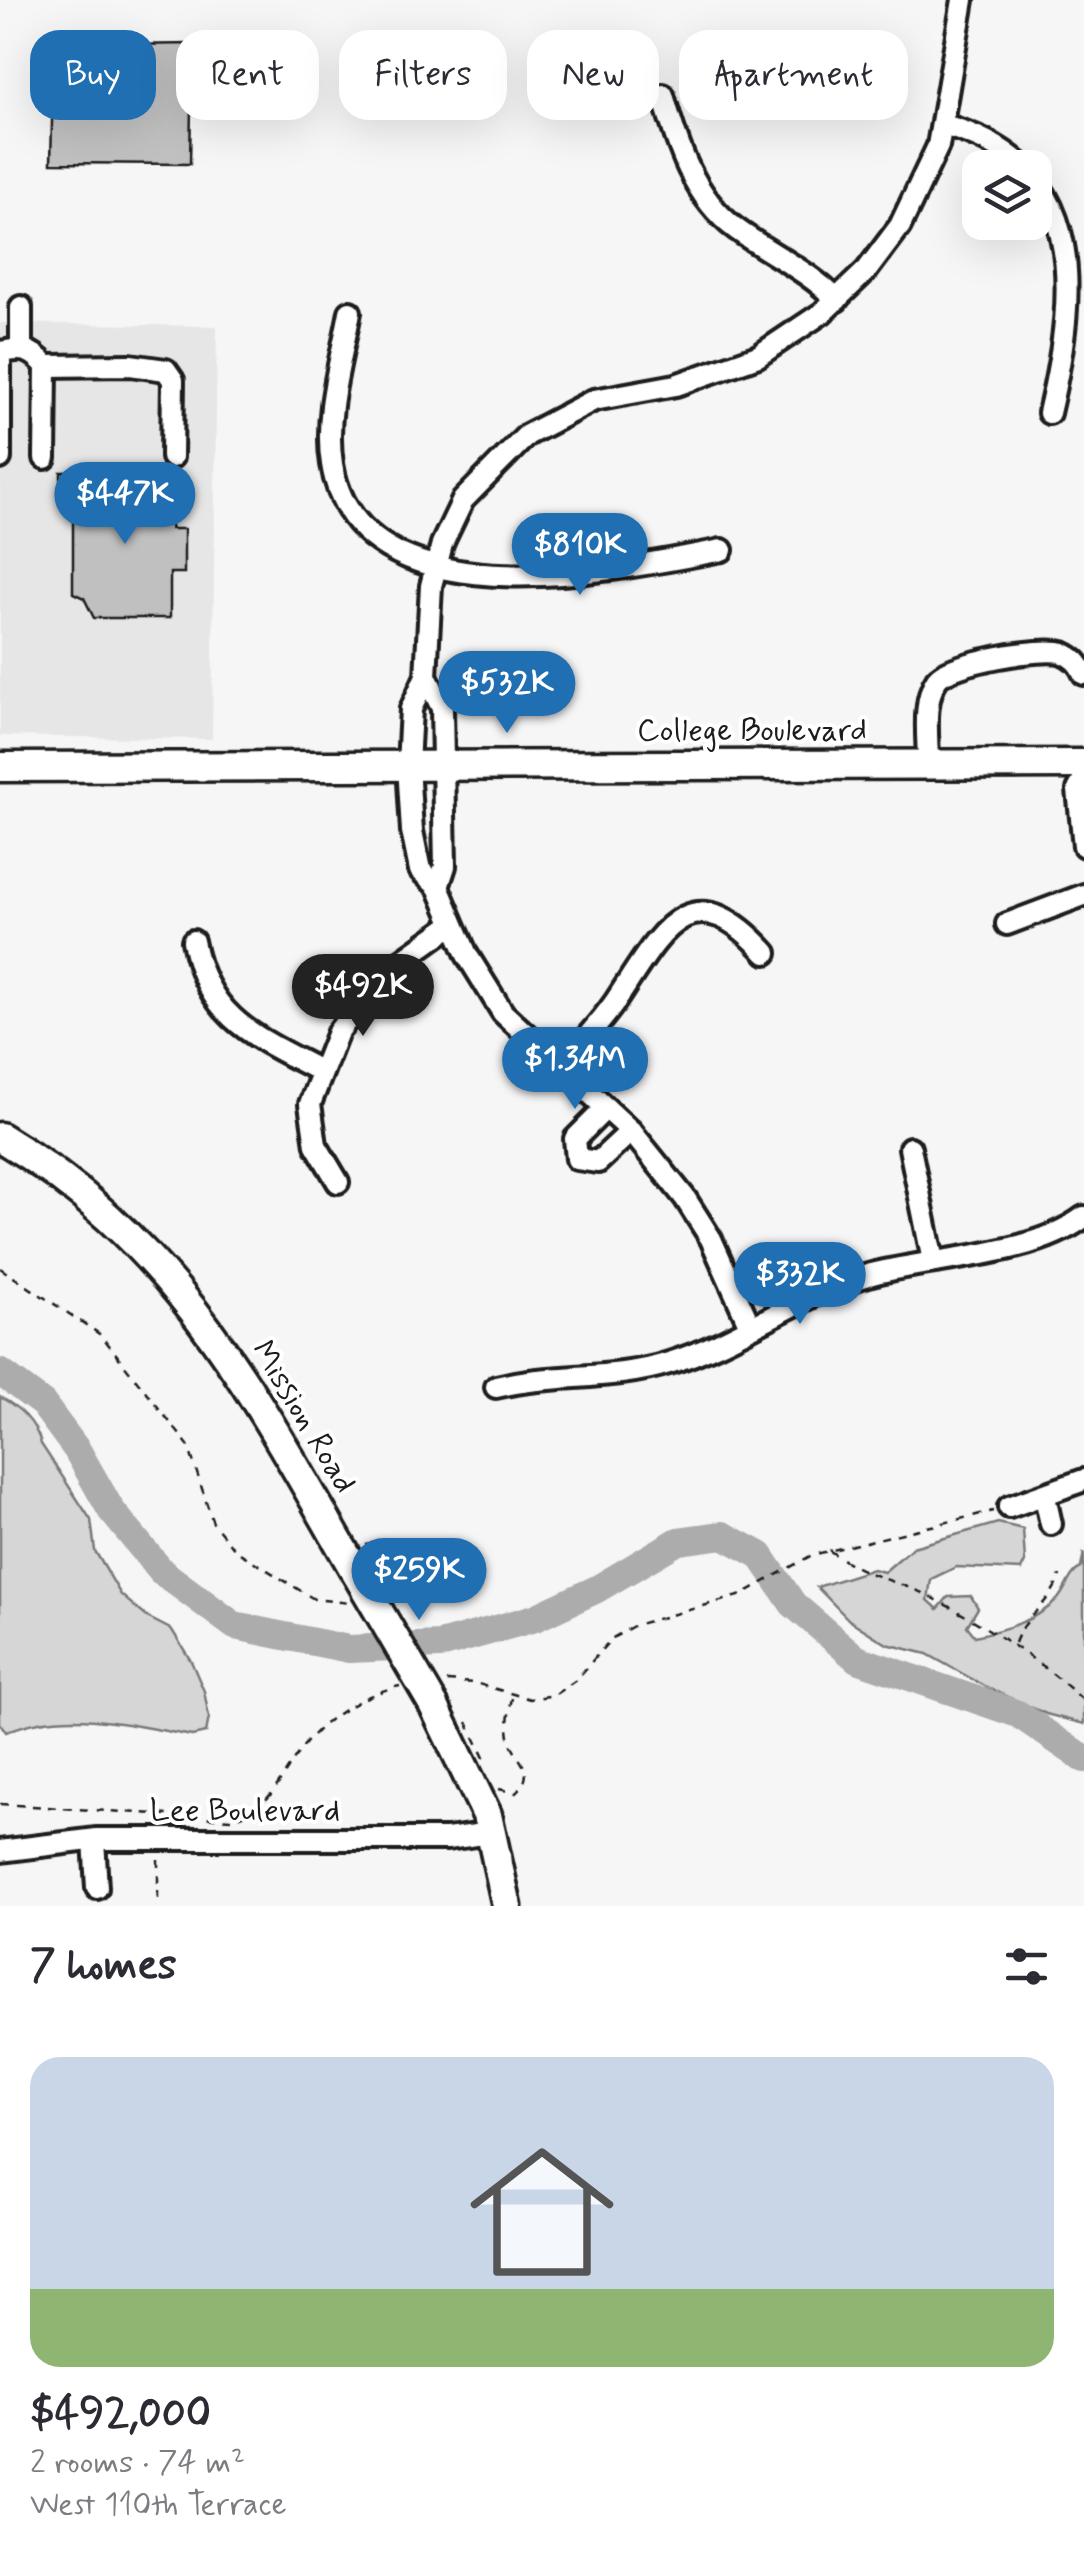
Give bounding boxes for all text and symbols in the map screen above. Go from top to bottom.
chip: Buy [30,30,156,120]
chip: Rent [176,30,319,120]
chip: Filters [339,30,507,120]
chip: New [527,30,659,120]
chip: Apartment [679,30,908,120]
map controls [962,150,1052,240]
button: layers [962,150,1052,240]
pin: $447K [55,462,195,547]
text: $447K [76,473,174,515]
pin: $810K [510,513,650,598]
text: $810K [534,524,626,566]
pin: $532K [437,651,577,736]
text: $532K [460,662,554,704]
street label: College Boulevard [637,710,867,752]
pin: $492K [293,954,433,1039]
text: $492K [314,965,412,1007]
pin: $1.34M [494,1027,656,1112]
text: $1.34M [524,1038,626,1080]
pin: $332K [730,1242,870,1327]
text: $332K [756,1253,844,1295]
street label: Mission Road [241,1333,365,1501]
pin: $259K [349,1538,489,1623]
text: $259K [374,1549,464,1591]
street label: Lee Boulevard [150,1790,340,1832]
text: 7 homes [30,1939,177,1994]
icon: filters [999,1939,1054,1994]
icon: home [452,2122,632,2302]
text: $492,000 [30,2387,211,2442]
text: 2 rooms · 74 m² [30,2442,245,2484]
text: West 110th Terrace [30,2484,287,2526]

